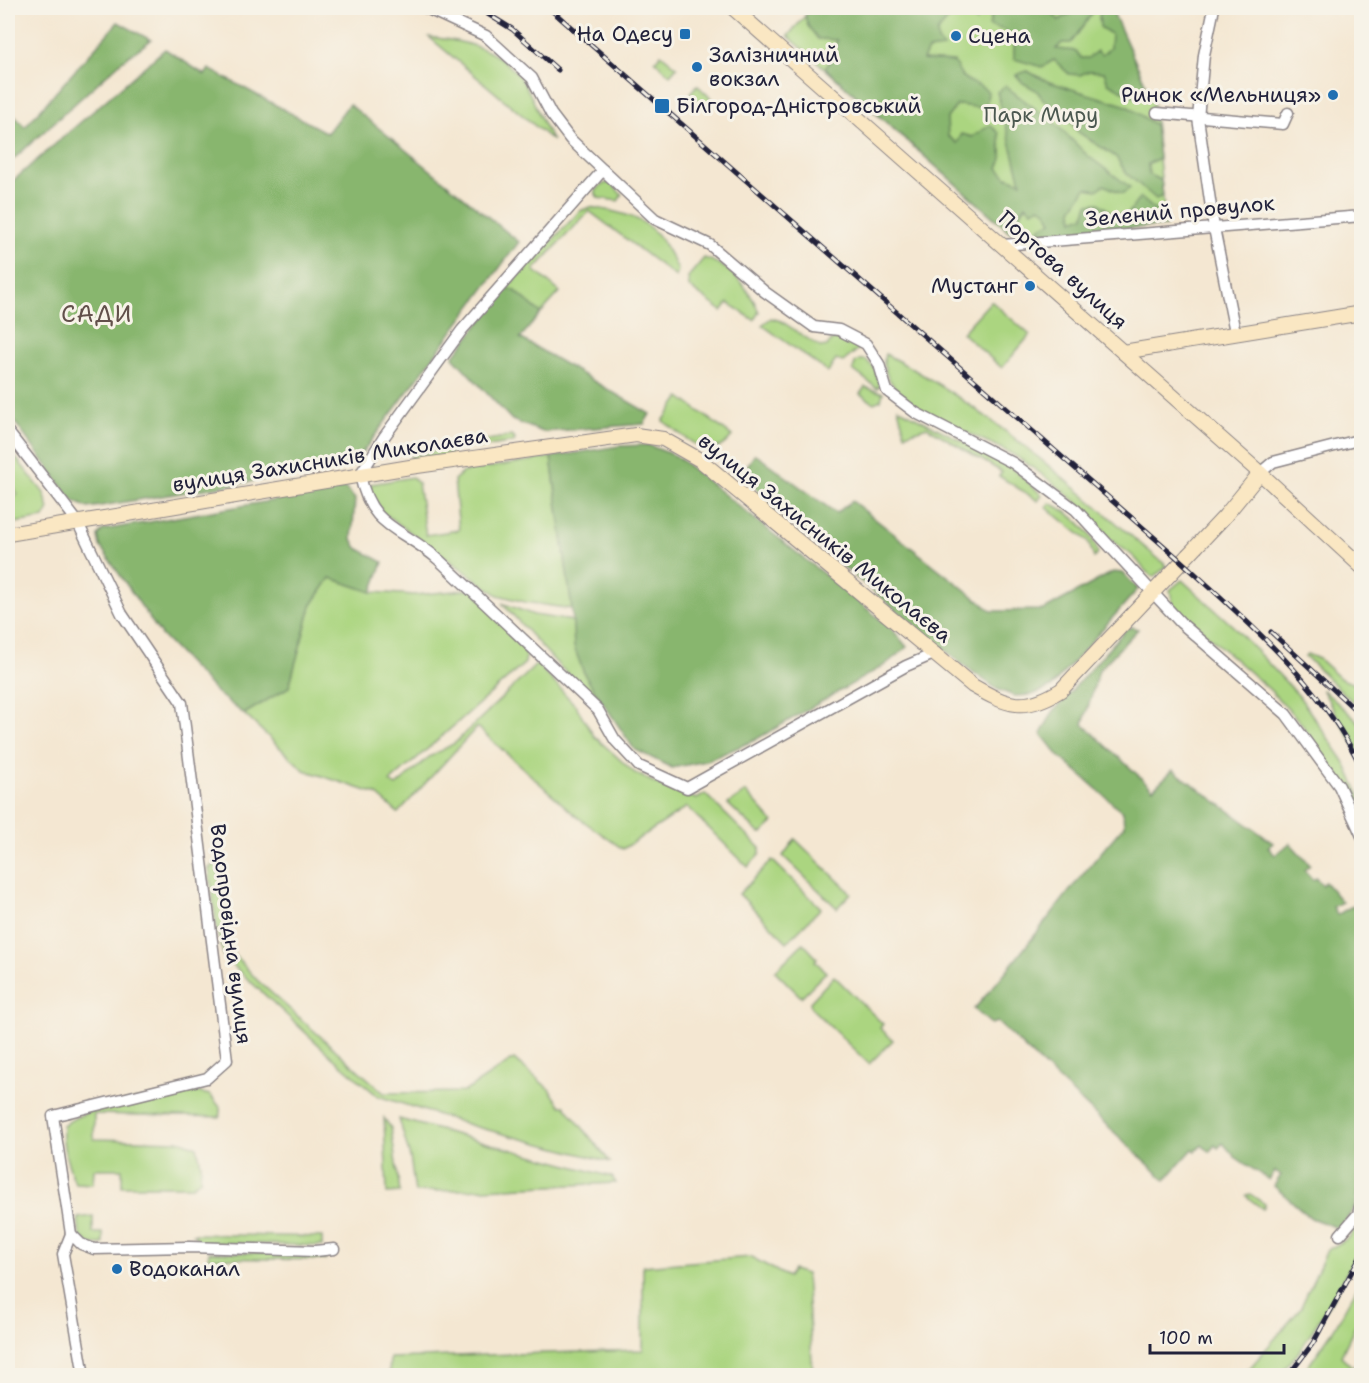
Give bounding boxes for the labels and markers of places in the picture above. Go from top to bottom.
place label: На Одесу [576,20,673,48]
place label: Сцена [968,22,1031,50]
marker: На Одесу [678,27,692,41]
marker: Сцена [949,29,963,43]
place label: Залізничний вокзал [709,41,839,93]
marker: Залізничний вокзал [690,60,704,74]
place label: Ринок «Мельниця» [1121,81,1321,109]
marker: Ринок «Мельниця» [1326,88,1340,102]
place label: Білгород-Дністровський [676,92,922,120]
marker: Білгород-Дністровський [653,97,671,115]
place label: Мустанг [931,272,1019,300]
marker: Мустанг [1023,279,1037,293]
place label: Водоканал [129,1255,240,1283]
marker: Водоканал [110,1262,124,1276]

